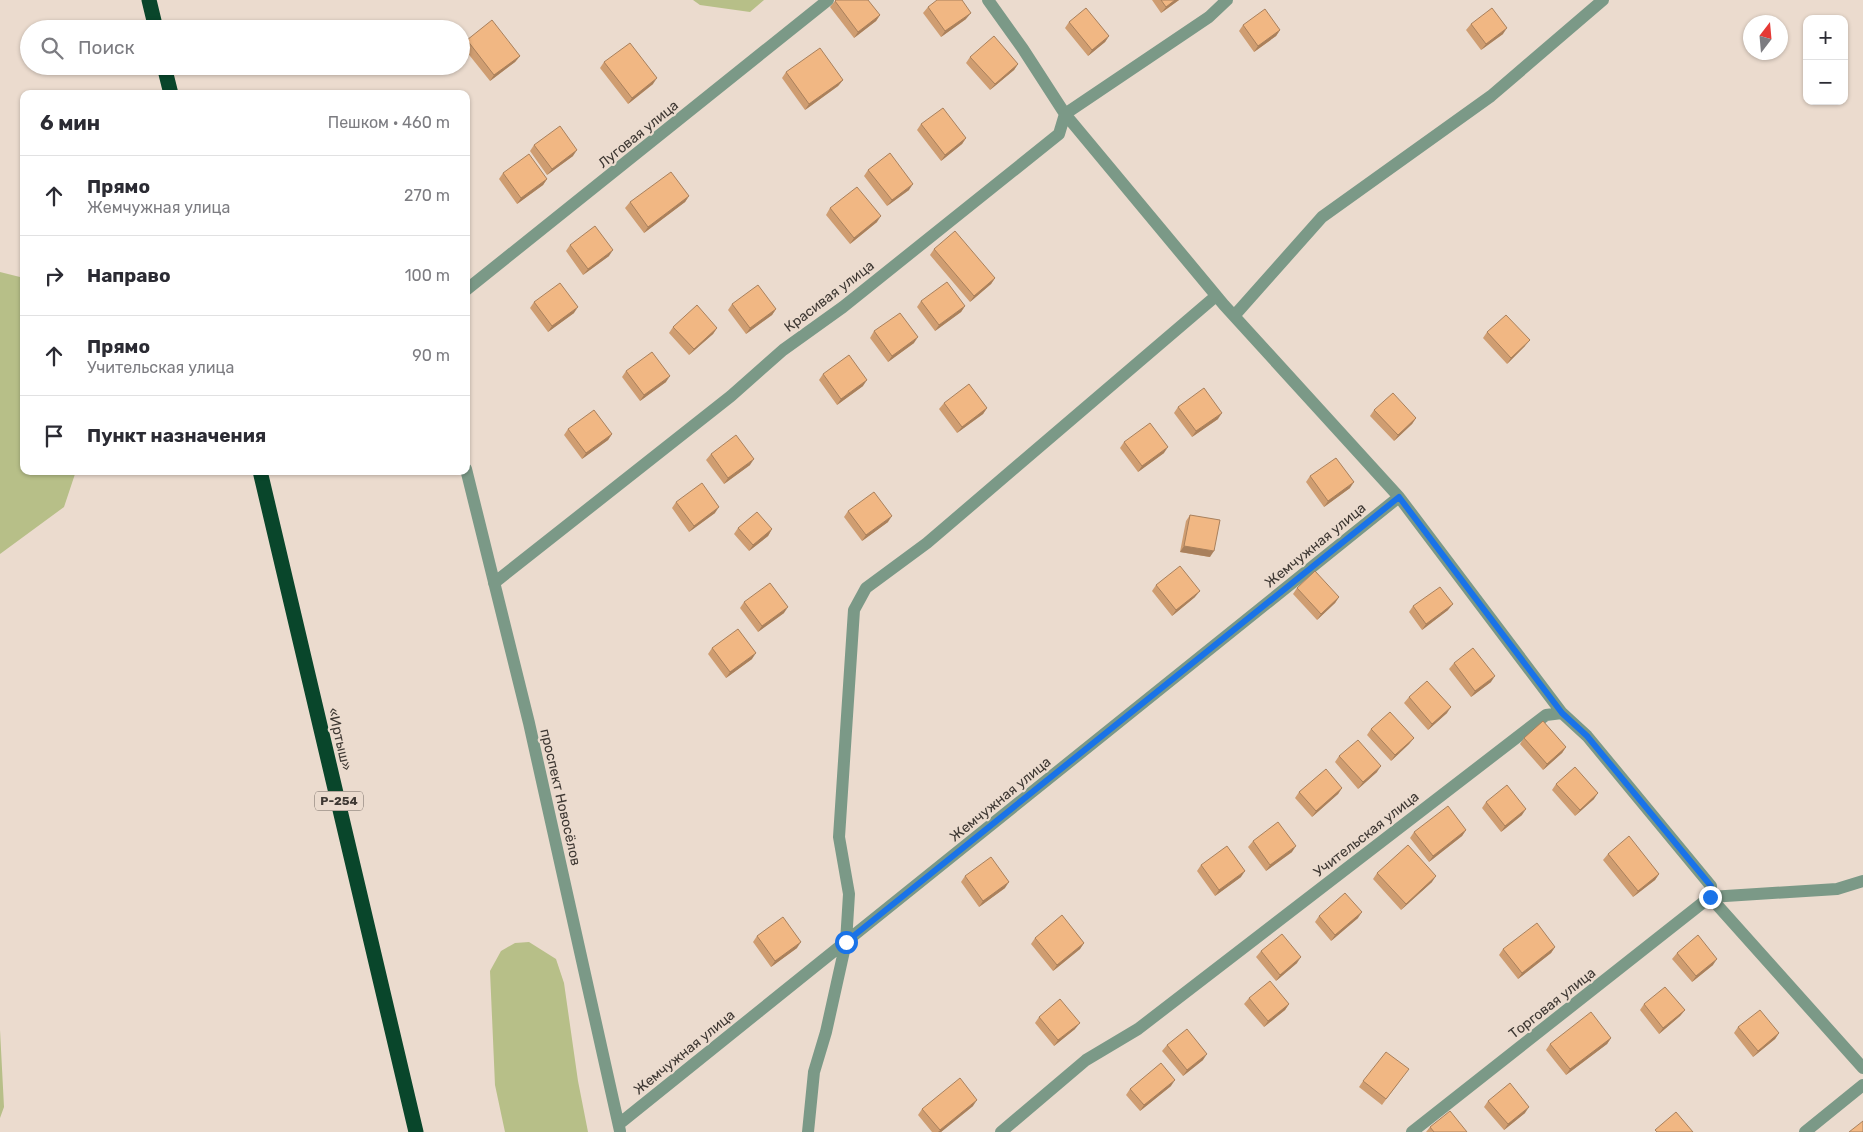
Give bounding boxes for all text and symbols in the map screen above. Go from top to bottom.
north arrow [1743,15,1788,60]
map controls [1803,15,1848,105]
button: + [1803,15,1848,60]
search box [20,20,470,75]
icon: search [38,34,66,62]
text: Поиск [78,36,135,59]
button: − [1803,60,1848,105]
street label: Луговая улица [595,97,682,172]
text: 6 мин [40,110,100,135]
text: Пешком · 460 m [328,113,450,132]
text: Прямо [87,175,150,198]
icon: ahead [40,182,68,210]
text: 270 m [404,186,450,205]
text: Жемчужная улица [87,198,230,217]
street label: Красивая улица [781,257,878,336]
icon: right [40,262,68,290]
text: Направо [87,264,171,287]
text: 100 m [405,266,450,285]
text: Прямо [87,335,150,358]
icon: ahead [40,342,68,370]
text: 90 m [412,346,450,365]
text: Учительская улица [87,358,234,377]
icon: arrive [40,422,68,450]
text: Пункт назначения [87,424,266,447]
street label: Жемчужная улица [1261,499,1369,591]
street label: «Иртыш» [324,706,355,772]
street label: проспект Новосёлов [536,727,585,867]
street label: Жемчужная улица [946,753,1054,845]
street label: Учительская улица [1310,788,1422,881]
road number: Р-254 [315,791,363,810]
route end [1699,886,1722,909]
route start [835,931,858,954]
street label: Торговая улица [1506,964,1599,1043]
street label: Жемчужная улица [630,1006,738,1098]

